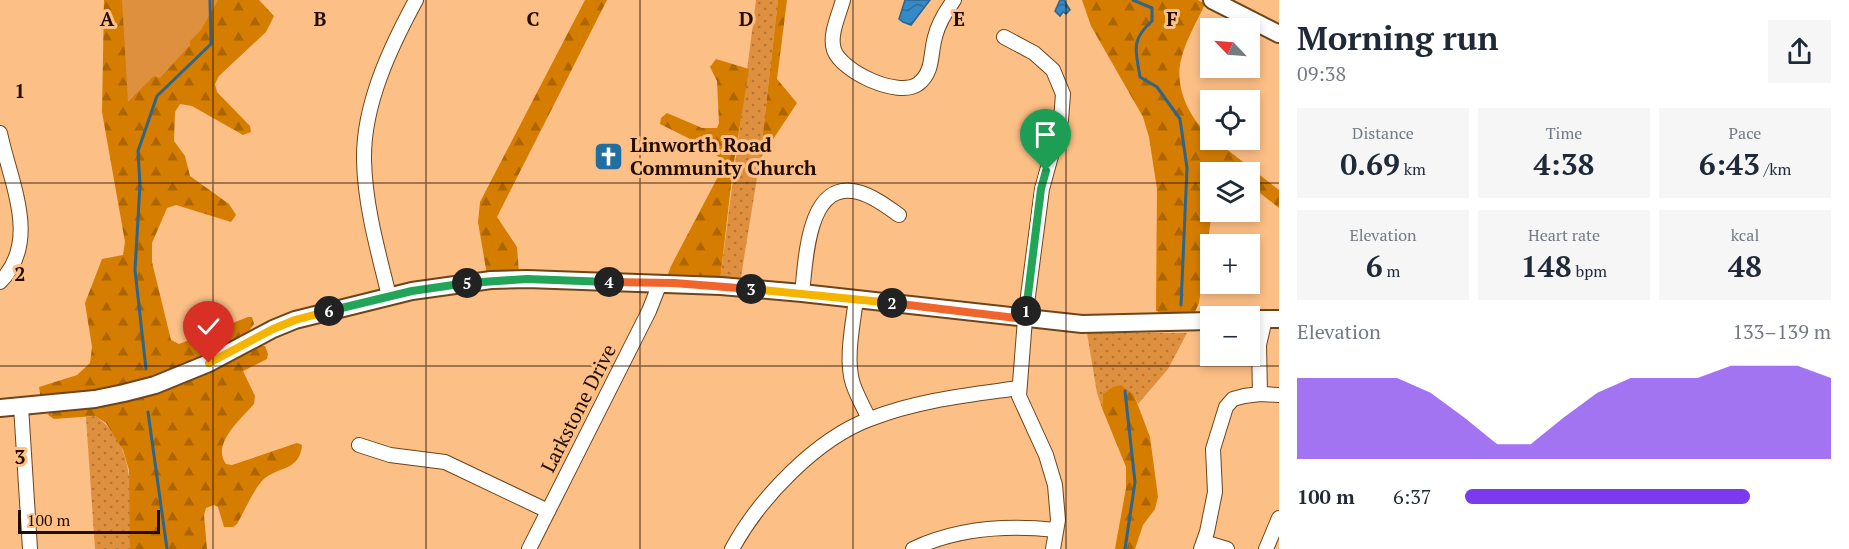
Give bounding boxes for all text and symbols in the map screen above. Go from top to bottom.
text: A [100,5,115,32]
text: B [314,5,327,32]
text: C [526,5,540,32]
text: D [739,5,753,32]
text: E [953,5,965,32]
text: F [1166,5,1178,32]
text: Morning run [1297,16,1499,59]
north arrow [1200,18,1260,78]
map controls [1200,18,1260,366]
button: share [1768,20,1831,83]
text: 09:38 [1297,60,1346,87]
text: 1 [14,77,26,104]
button: locate [1200,90,1260,150]
pin [1020,109,1071,171]
icon: arrive [1029,118,1062,151]
text: Distance [1352,122,1414,144]
text: Time [1546,122,1582,144]
text: Pace [1729,122,1761,144]
place label: Linworth Road Community Church [630,131,817,181]
church icon: Linworth Road Community Church [593,140,625,172]
text: 0.69 [1340,144,1400,184]
text: 4:38 [1533,144,1595,184]
text: 6:43 [1699,144,1760,184]
text: km [1400,158,1426,180]
text: /km [1760,158,1791,180]
button: layers [1200,162,1260,222]
text: Elevation [1349,224,1417,246]
text: Heart rate [1528,224,1600,246]
text: kcal [1731,224,1759,246]
button: + [1200,234,1260,294]
text: 6 [1366,246,1383,286]
text: 148 [1521,246,1572,286]
text: 48 [1728,246,1762,286]
text: 2 [14,260,26,287]
text: m [1383,260,1400,282]
text: bpm [1572,260,1607,282]
pin: 4 [594,267,624,297]
pin: 5 [452,268,482,298]
text: 4 [604,271,614,293]
text: 5 [462,272,472,294]
pin: 3 [736,274,766,304]
text: 3 [746,278,756,300]
pin: 2 [877,288,907,318]
text: 2 [887,292,897,314]
pin: 6 [314,296,344,326]
pin: 1 [1011,296,1041,326]
text: 6 [324,300,334,322]
text: 1 [1021,300,1031,322]
pin [183,301,234,363]
button: − [1200,306,1260,366]
icon: check [192,310,225,343]
text: Elevation [1297,318,1381,345]
text: 133–139 m [1732,318,1831,345]
street label: Larkstone Drive [534,339,622,477]
text: 3 [14,443,26,470]
text: 100 m [1297,483,1355,510]
text: 6:37 [1393,483,1432,510]
scale bar [18,507,160,534]
text: 100 m [27,509,70,531]

